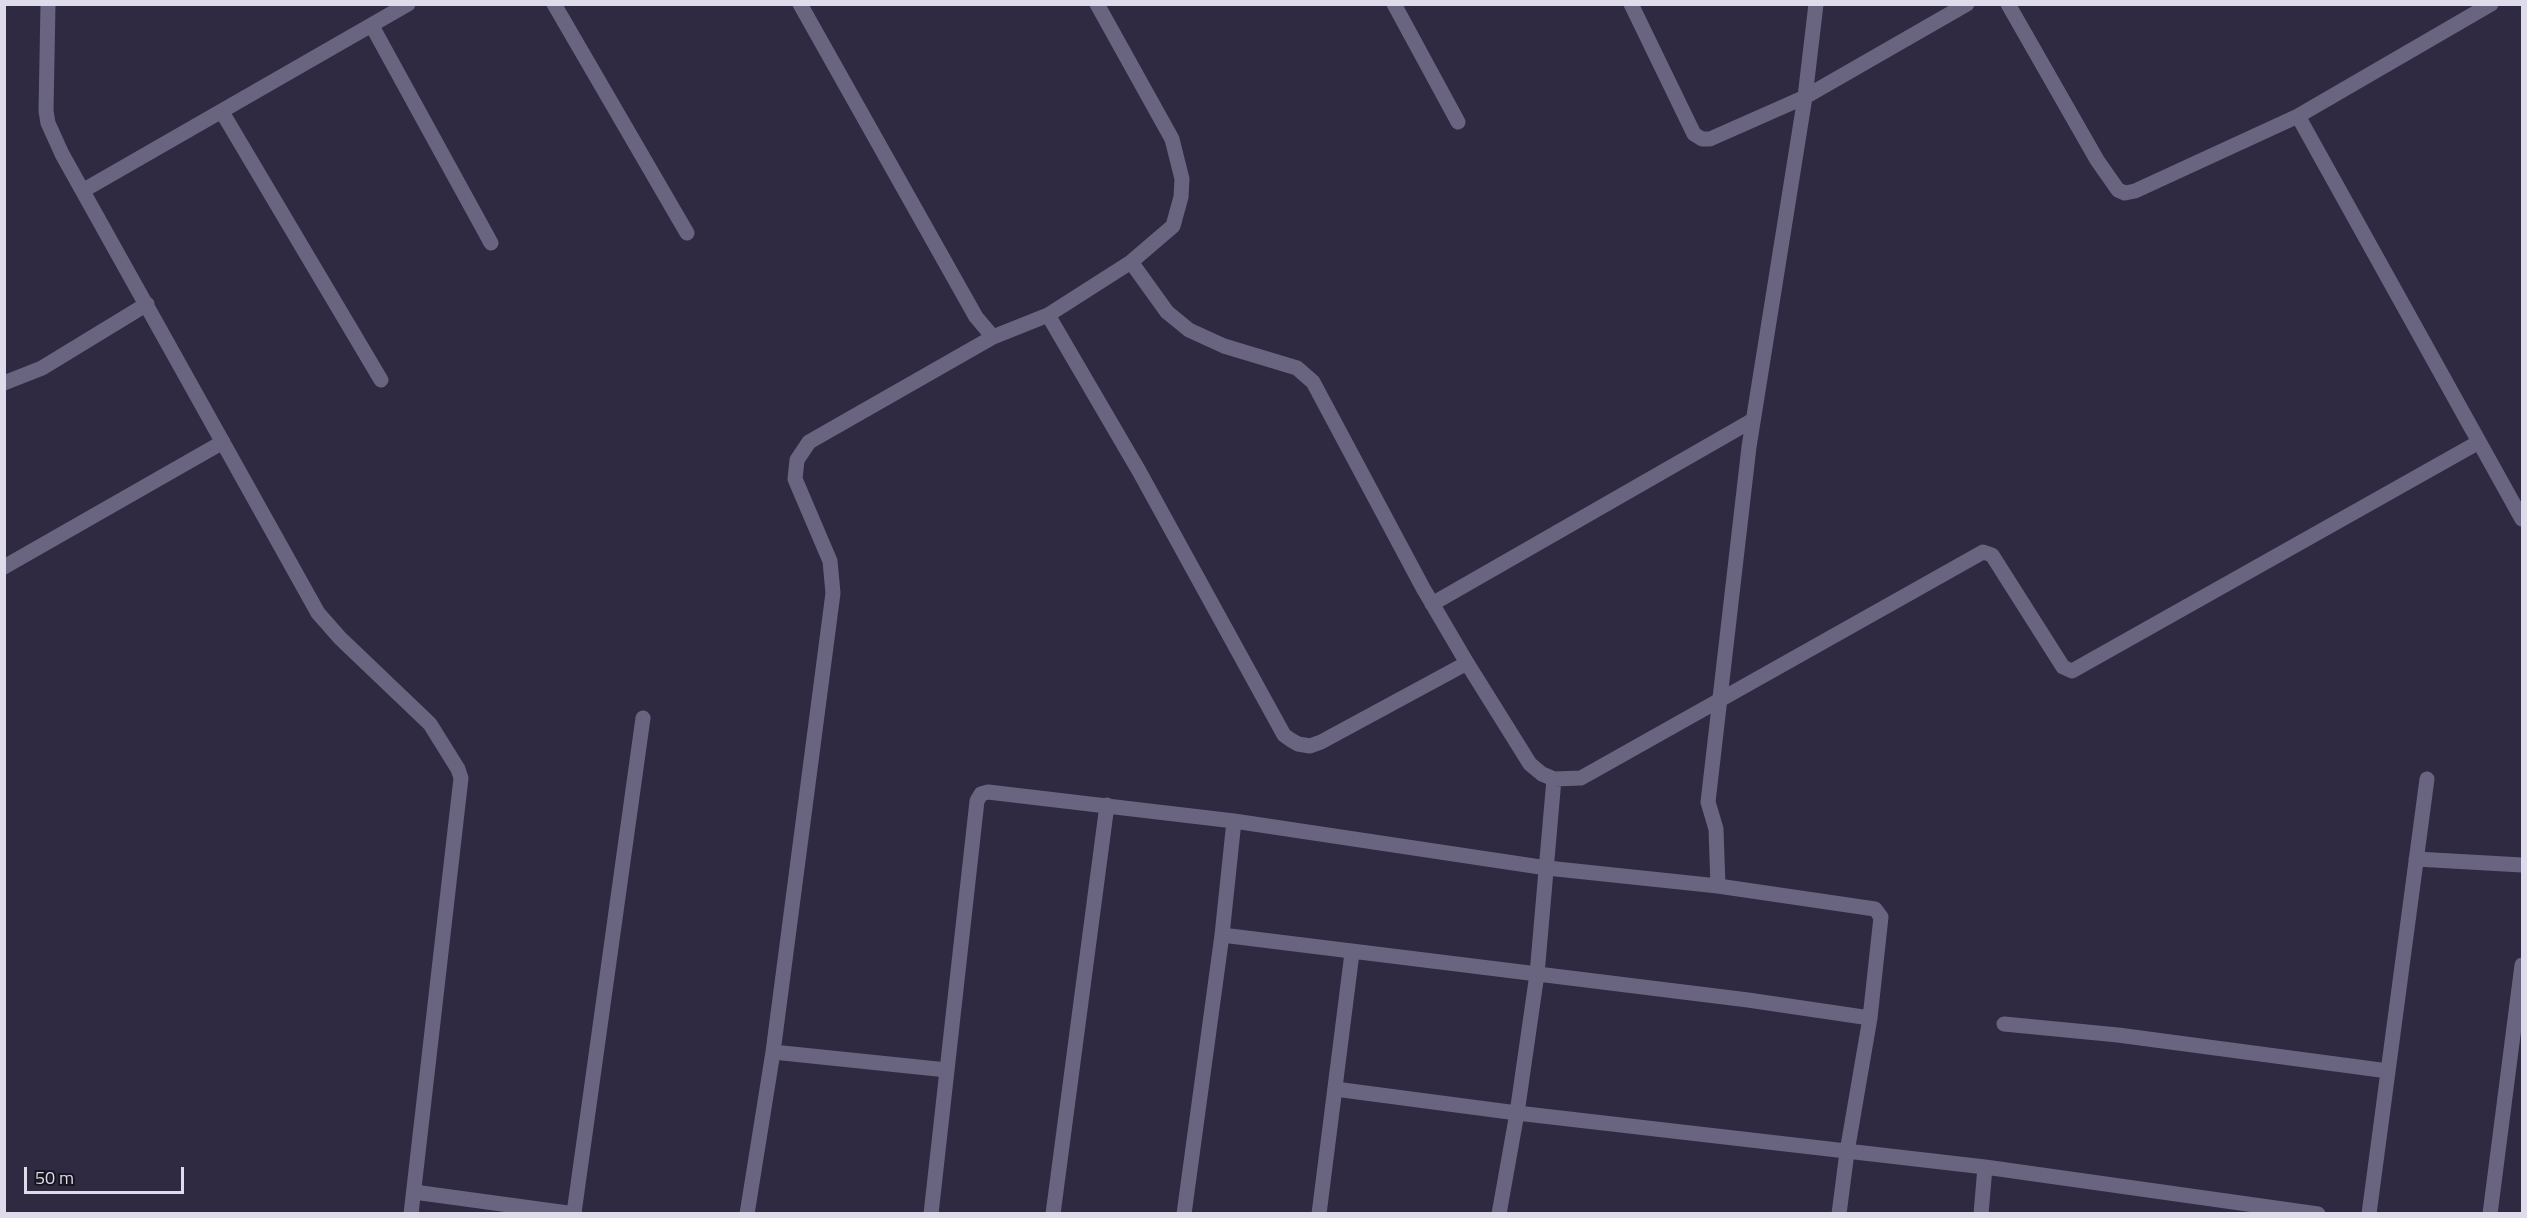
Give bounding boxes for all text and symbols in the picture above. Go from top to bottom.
scale bar [27,1155,188,1193]
text: 50 m [35,1164,74,1191]

